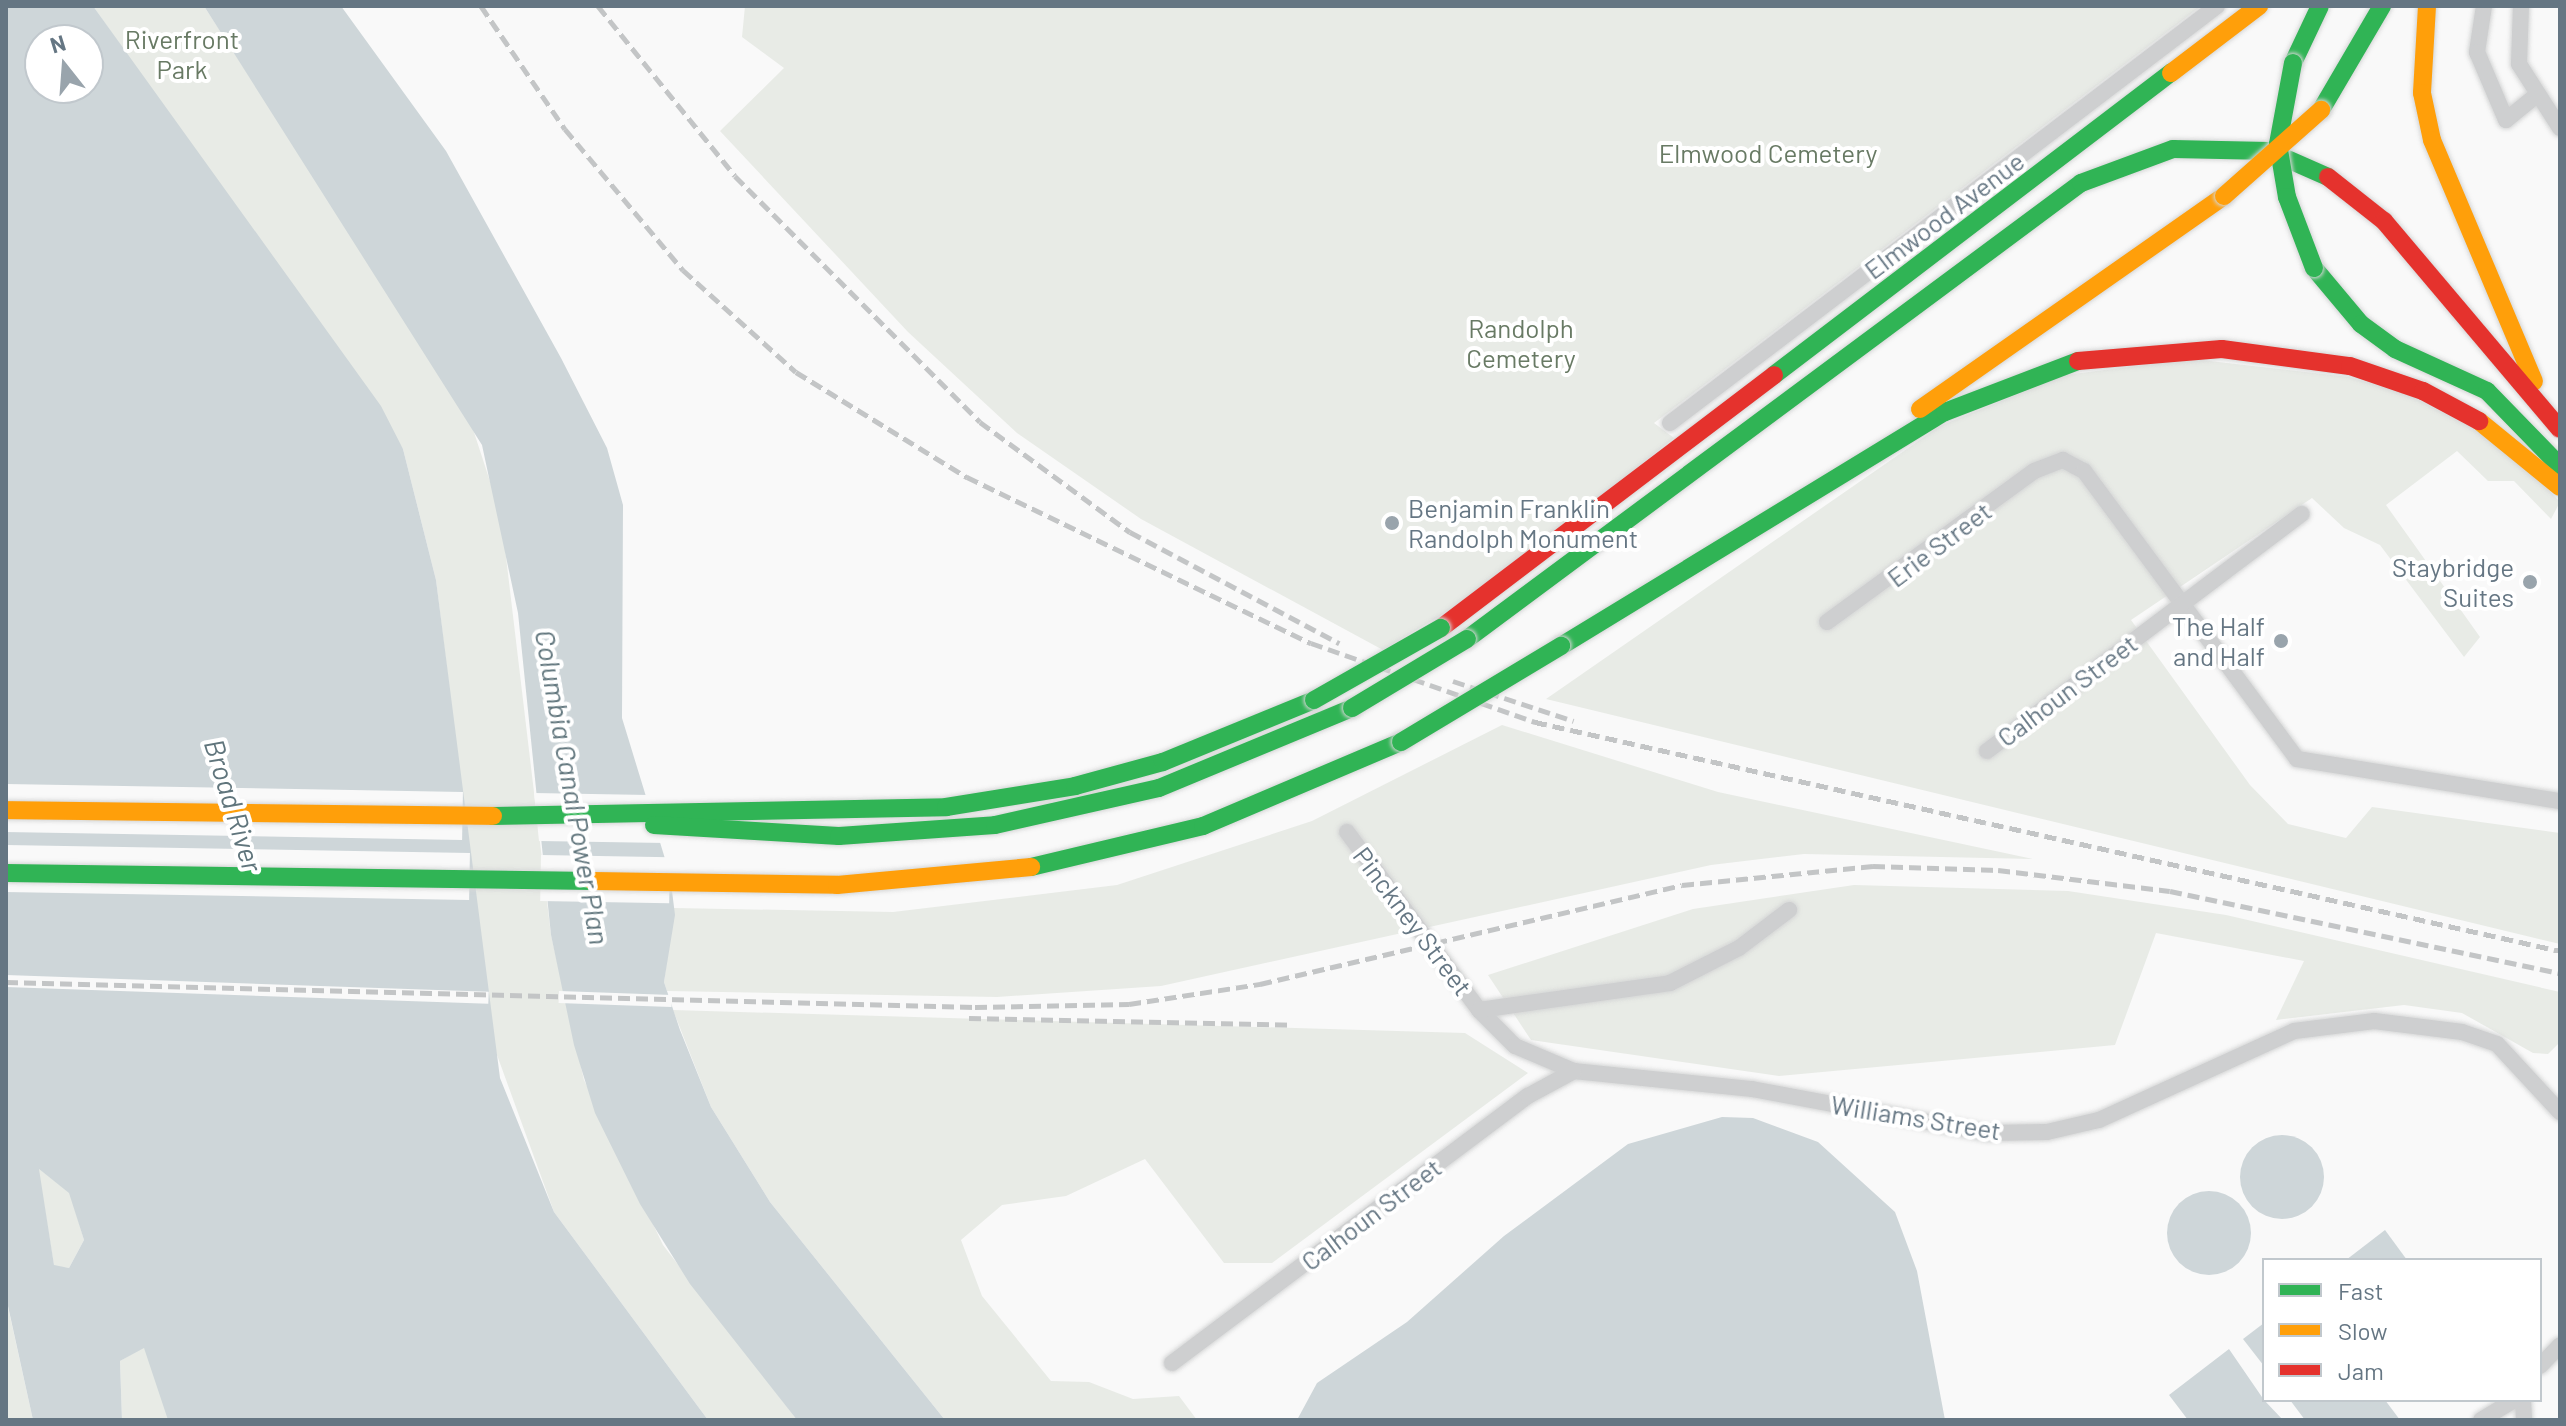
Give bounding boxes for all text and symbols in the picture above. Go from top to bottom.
park label: Riverfront Park [125,23,239,84]
north arrow [24,24,104,104]
text: N [47,28,68,58]
park label: Elmwood Cemetery [1659,137,1877,169]
street label: Elmwood Avenue [1858,145,2030,285]
park label: Randolph Cemetery [1466,312,1576,374]
place label: Benjamin Franklin Randolph Monument [1408,492,1638,554]
street label: Erie Street [1881,495,1997,593]
marker: Benjamin Franklin Randolph Monument [1383,514,1401,532]
place label: Staybridge Suites [2392,551,2514,612]
marker: Staybridge Suites [2521,573,2539,591]
place label: The Half and Half [2172,610,2265,672]
water label: Columbia Canal Power Plan [529,627,617,947]
street label: Calhoun Street [1991,627,2143,753]
marker: The Half and Half [2272,632,2290,650]
water label: Broad River [198,735,270,875]
street label: Pinckney Street [1347,841,1479,1001]
street label: Williams Street [1829,1088,2003,1146]
street label: Calhoun Street [1295,1151,1447,1277]
legend [2262,1258,2542,1402]
text: Fast [2338,1276,2383,1305]
text: Slow [2338,1316,2387,1345]
text: Jam [2338,1356,2384,1385]

